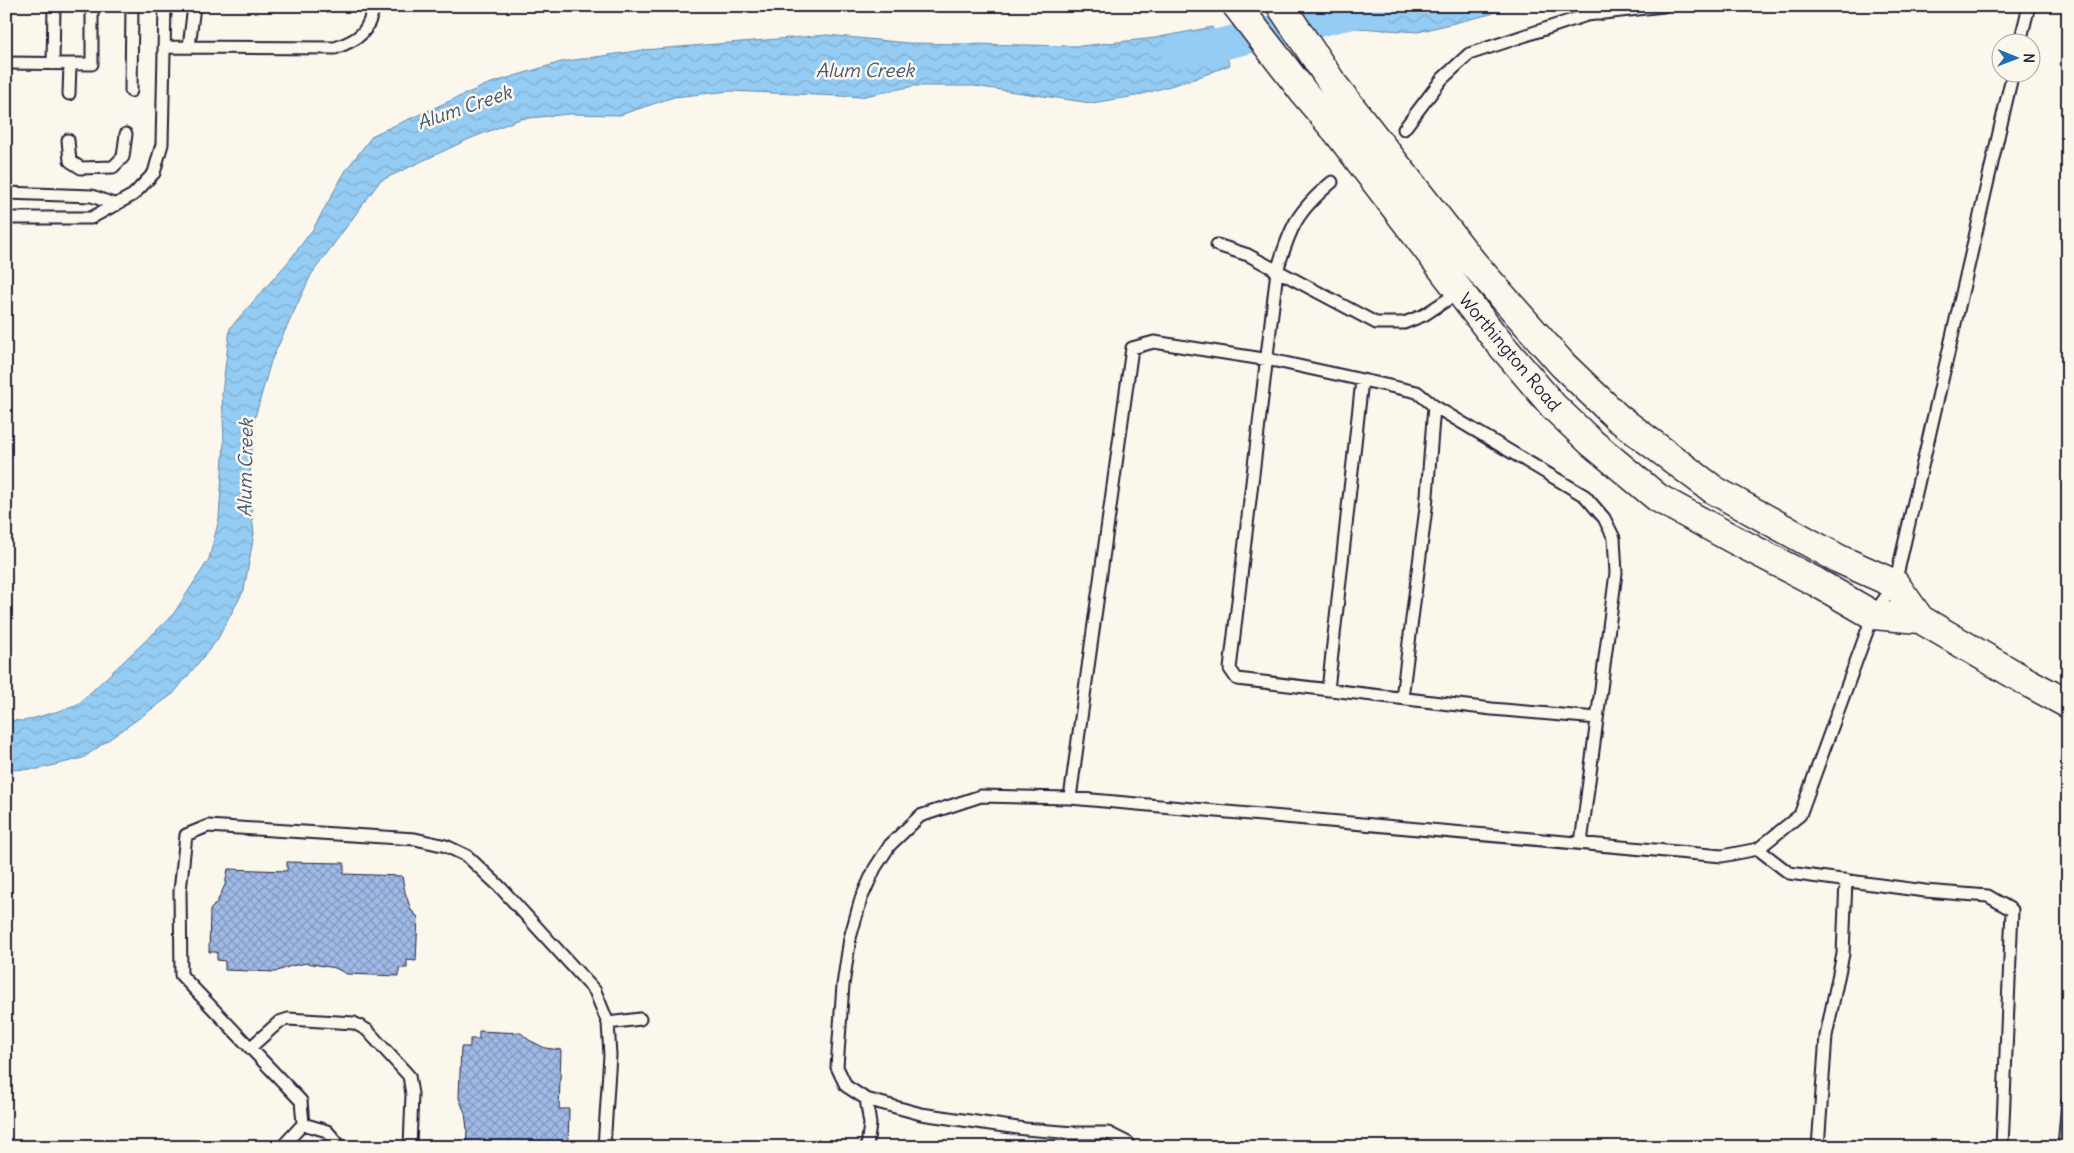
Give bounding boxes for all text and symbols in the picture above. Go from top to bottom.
north arrow [1992,32,2042,82]
text: N [2020,53,2038,63]
water label: Alum Creek [816,58,916,82]
water label: Alum Creek [414,79,516,134]
street label: Worthington Road [1454,288,1566,416]
water label: Alum Creek [232,417,258,517]

